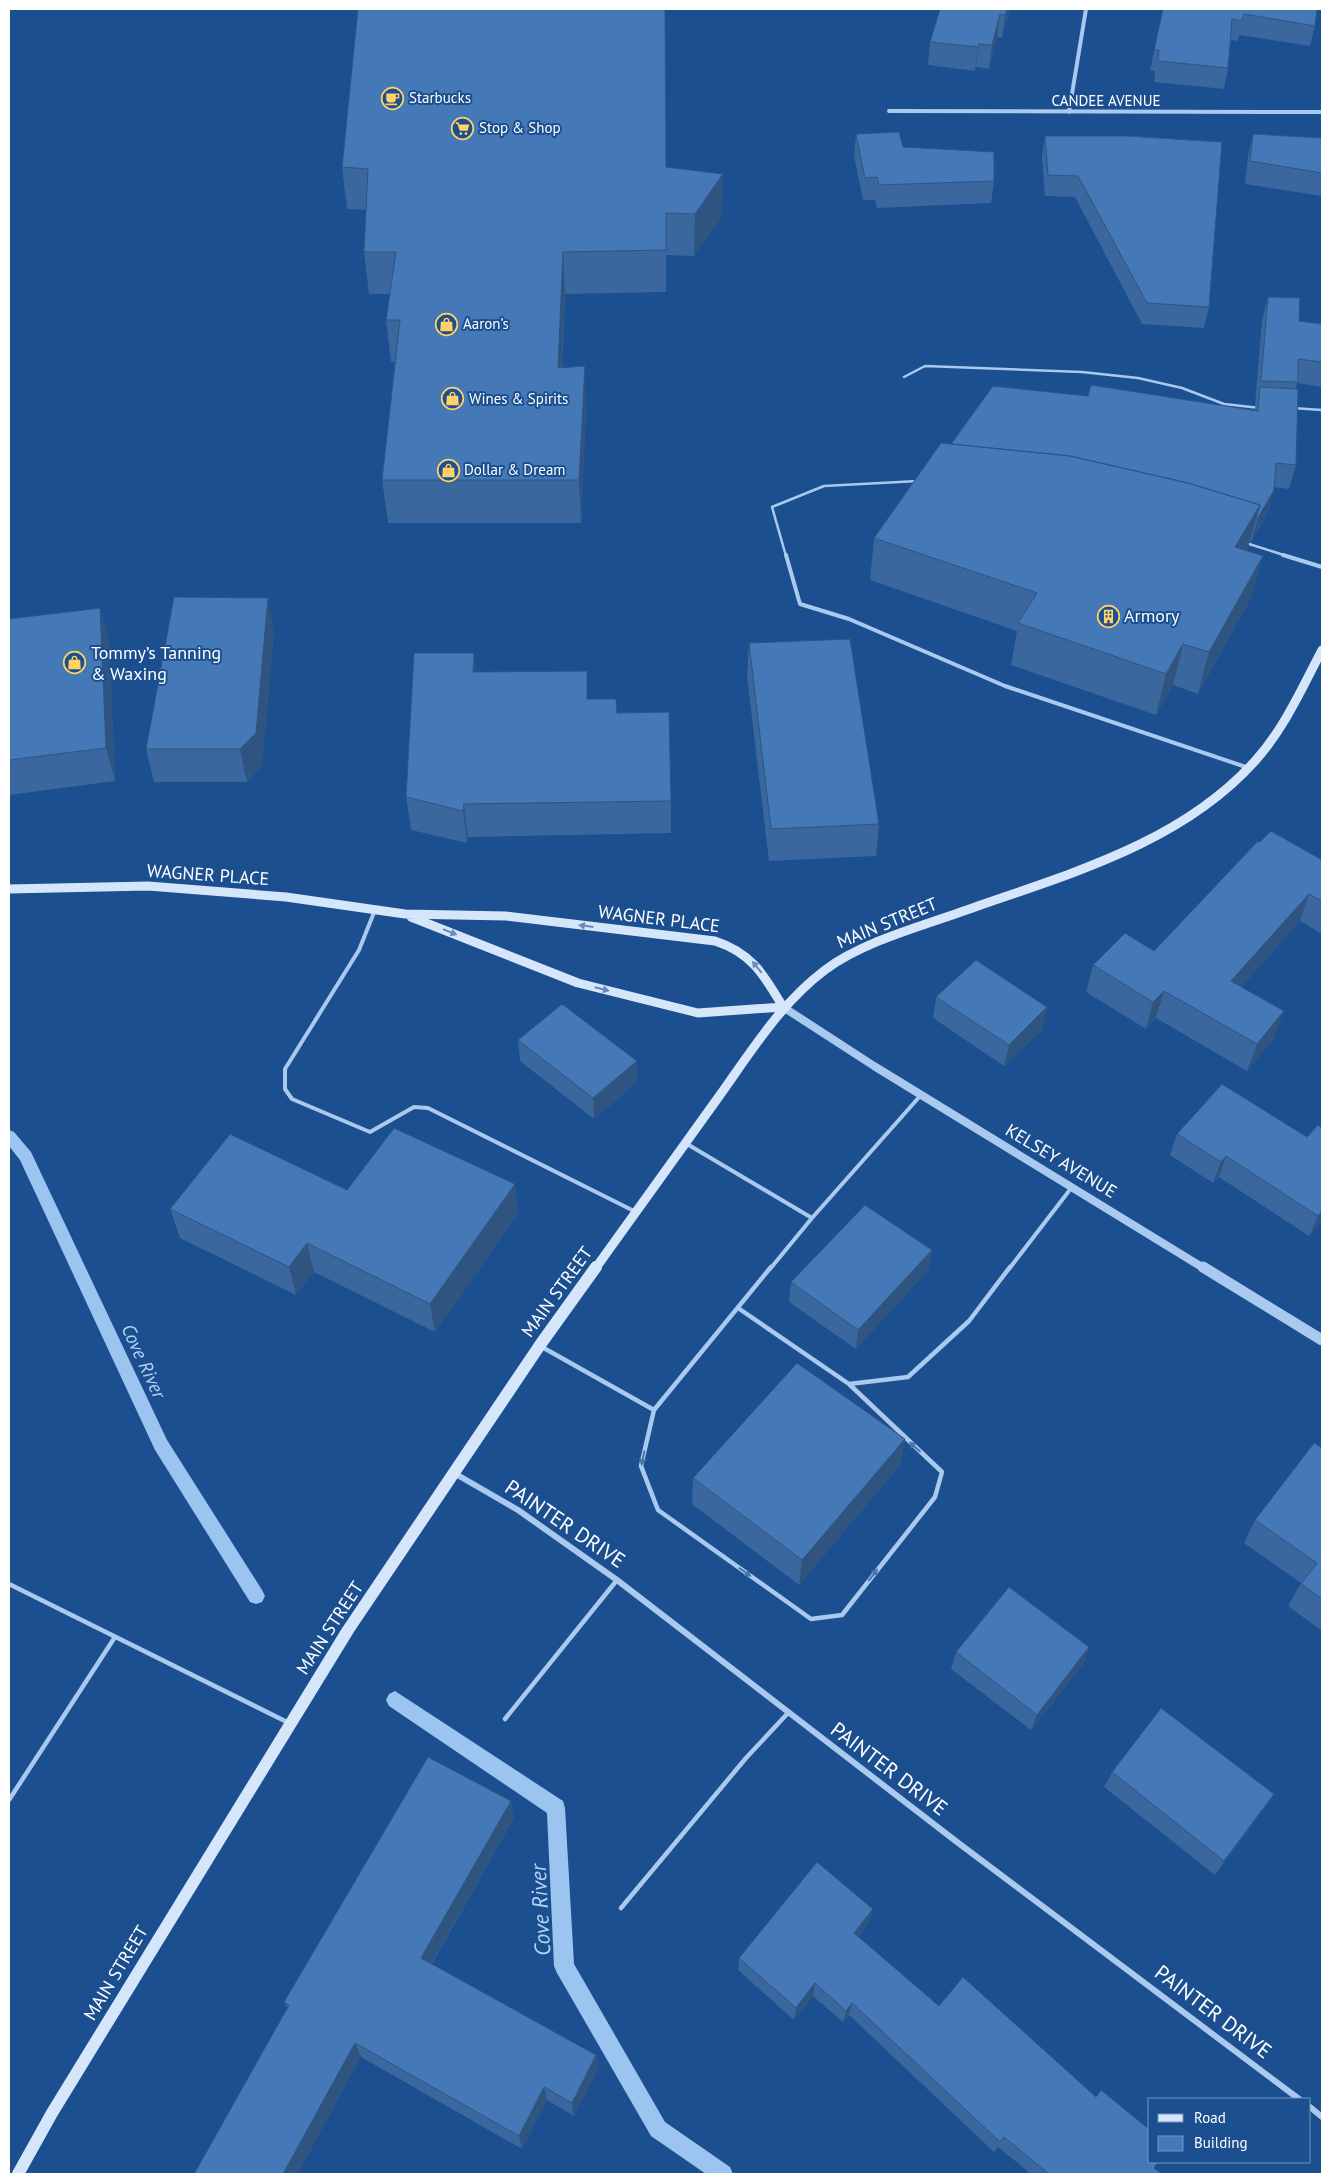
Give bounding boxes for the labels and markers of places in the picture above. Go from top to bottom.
cafe icon: Starbucks [381,86,405,110]
place label: Starbucks [409,88,471,107]
supermarket icon: Stop & Shop [451,116,475,140]
place label: Stop & Shop [479,118,561,137]
shop icon: Aaron’s [435,312,459,336]
place label: Aaron’s [463,314,509,333]
shop icon: Wines & Spirits [441,387,465,411]
place label: Wines & Spirits [469,389,568,408]
shop icon: Dollar & Dream [436,458,460,482]
place label: Dollar & Dream [464,460,566,479]
building icon: Armory [1096,604,1120,628]
place label: Armory [1124,604,1180,627]
place label: Tommy’s Tanning & Waxing [91,641,221,685]
shop icon: Tommy’s Tanning & Waxing [63,651,87,675]

